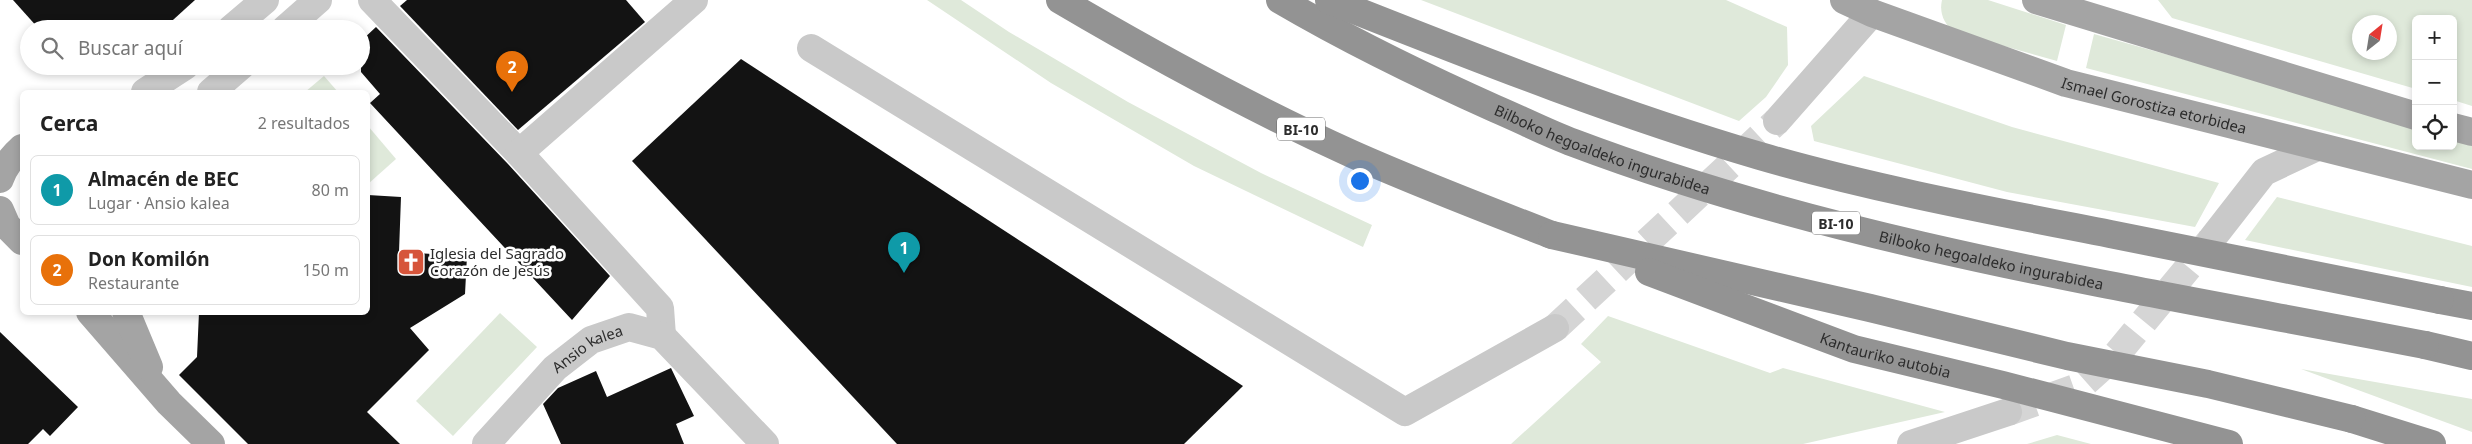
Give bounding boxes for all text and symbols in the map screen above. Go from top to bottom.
north arrow [2352,15,2397,60]
map controls [2412,15,2457,150]
button: + [2412,15,2457,60]
search box [20,20,370,75]
icon: search [38,34,66,62]
text: Buscar aquí [78,35,183,61]
pin: 2 [496,51,528,92]
button: − [2412,60,2457,105]
street label: Ismael Gorostiza etorbidea [2059,72,2249,138]
street label: Bilboko hegoaldeko ingurabidea [1491,100,1713,199]
button: locate [2412,105,2457,150]
text: Cerca [40,109,98,137]
text: 2 resultados [258,112,350,134]
road number: BI-10 [1277,118,1325,140]
text: Almacén de BEC [88,166,239,192]
your location [1347,168,1373,194]
text: 1 [52,179,62,201]
text: 80 m [312,179,349,201]
text: Lugar · Ansio kalea [88,192,230,214]
road number: BI-10 [1812,212,1860,234]
street label: Bilboko hegoaldeko ingurabidea [1877,226,2105,294]
pin: 1 [888,232,920,273]
place label: Iglesia del Sagrado Corazón de Jesús [430,243,564,280]
text: Don Komilón [88,246,210,272]
church icon: Iglesia del Sagrado Corazón de Jesús [396,247,426,277]
text: 2 [52,259,62,281]
text: 150 m [302,259,349,281]
text: Restaurante [88,272,179,294]
street label: Ansio kalea [548,320,625,377]
street label: Kantauriko autobia [1817,327,1953,382]

